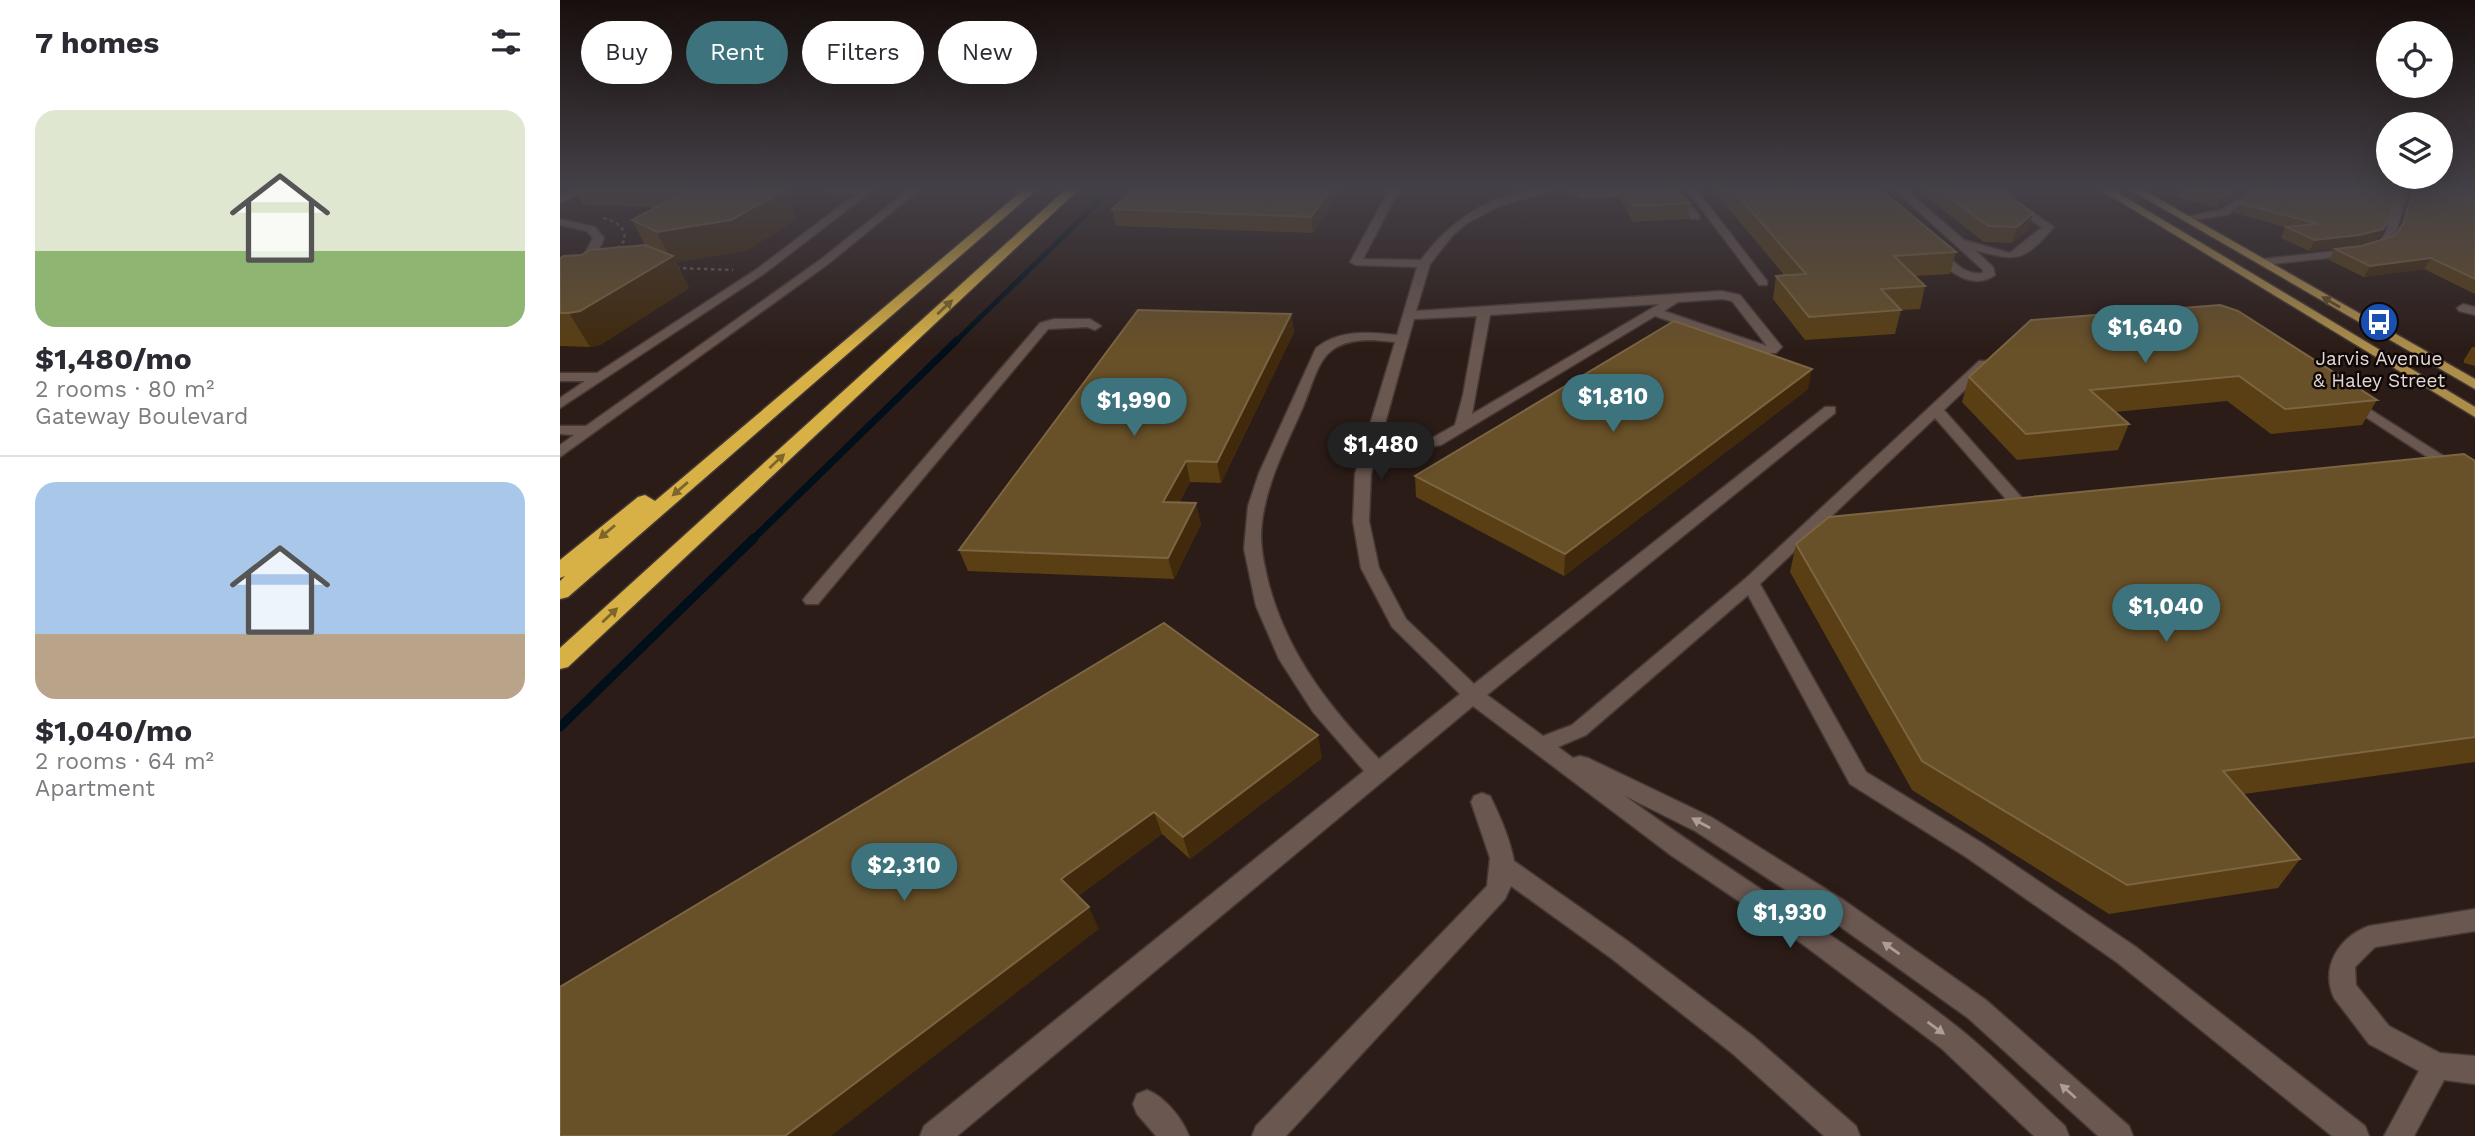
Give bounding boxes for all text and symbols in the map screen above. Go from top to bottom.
chip: Buy [581,21,672,84]
chip: Rent [686,21,788,84]
chip: Filters [802,21,924,84]
chip: New [938,21,1037,84]
map controls [2376,21,2453,189]
button: locate [2376,21,2453,98]
icon: filters [487,23,525,61]
text: 7 homes [35,25,159,60]
button: layers [2376,112,2453,189]
icon: home [217,155,343,281]
one-way arrow [2321,296,2341,308]
one-way arrow [936,299,953,315]
bus stop icon: Jarvis Avenue & Haley Street [2358,301,2400,343]
pin: $1,640 [2088,306,2202,365]
text: $1,640 [2107,314,2183,341]
text: $1,480/mo [35,341,192,376]
place label: Jarvis Avenue & Haley Street [2313,347,2445,392]
pin: $1,810 [1556,374,1670,434]
text: 2 rooms · 80 m² [35,376,214,403]
pin: $1,990 [1077,378,1191,438]
text: $1,810 [1578,383,1648,410]
text: $1,990 [1097,387,1171,414]
text: Gateway Boulevard [35,403,248,430]
pin: $1,480 [1324,422,1438,482]
text: $1,480 [1343,431,1419,458]
one-way arrow [768,453,786,469]
one-way arrow [672,481,689,496]
one-way arrow [599,524,616,539]
icon: home [217,527,343,653]
pin: $1,040 [2109,584,2223,644]
text: $1,040 [2128,593,2204,620]
one-way arrow [601,607,619,623]
text: $1,040/mo [35,713,192,748]
text: 2 rooms · 64 m² [35,748,214,775]
text: Apartment [35,775,155,802]
one-way arrow [1691,817,1710,829]
pin: $2,310 [847,844,961,903]
text: $2,310 [867,852,941,879]
pin: $1,930 [1733,890,1847,950]
text: $1,930 [1753,899,1827,926]
one-way arrow [1882,941,1900,955]
one-way arrow [1927,1021,1945,1035]
one-way arrow [2060,1083,2077,1099]

